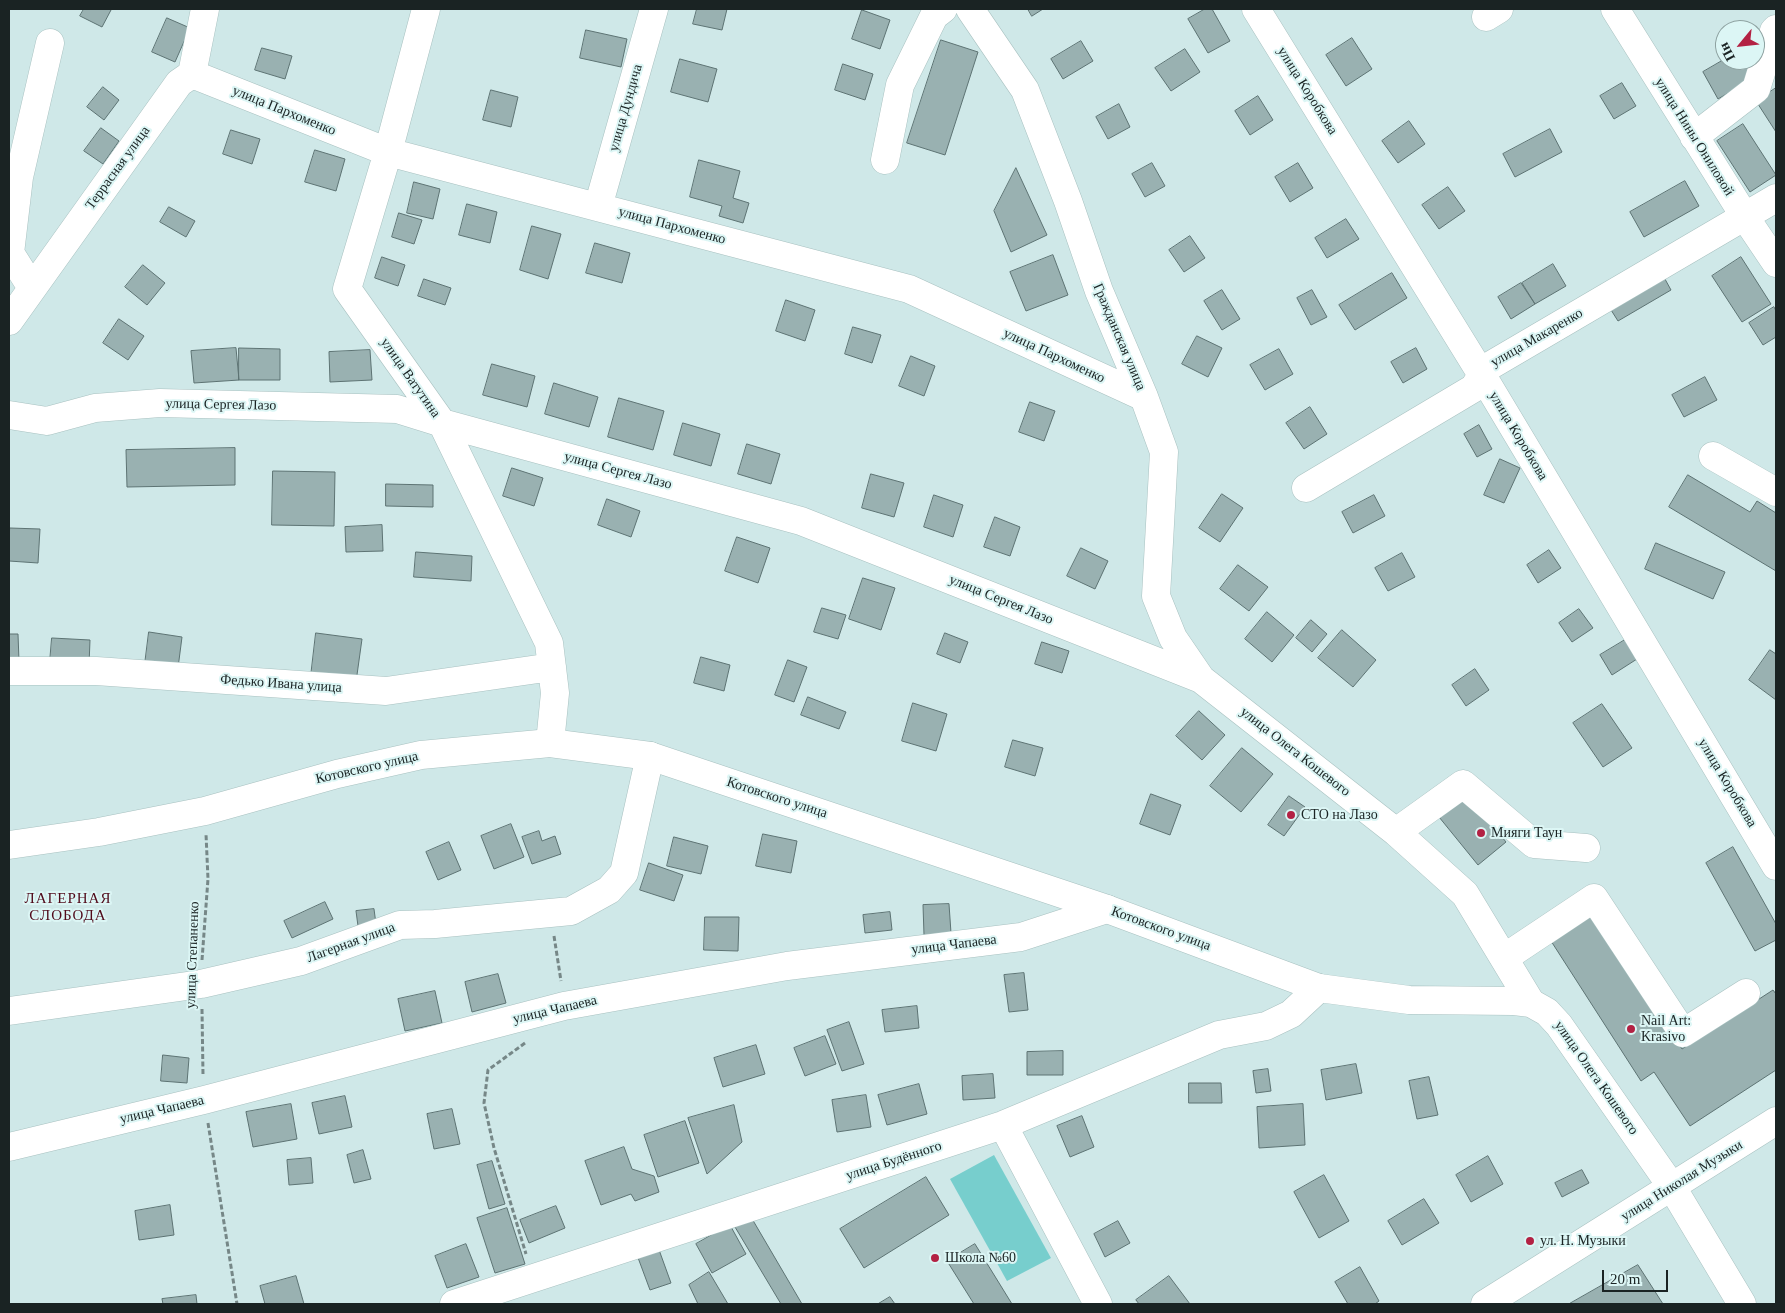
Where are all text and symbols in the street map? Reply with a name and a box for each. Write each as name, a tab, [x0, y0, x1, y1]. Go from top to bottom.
north arrow	[1715, 20, 1765, 70]
text: Пн	[1716, 40, 1738, 64]
street label: улица Коробкова	[1273, 44, 1341, 138]
street label: улица Дундича	[606, 62, 646, 154]
street label: улица Нины Ониловой	[1651, 75, 1737, 199]
street label: улица Пархоменко	[230, 83, 338, 139]
street label: Террасная улица	[82, 123, 154, 213]
street label: улица Пархоменко	[617, 204, 727, 248]
street label: Гражданская улица	[1089, 281, 1149, 393]
street label: улица Макаренко	[1488, 305, 1586, 371]
street label: улица Пархоменко	[1000, 325, 1108, 387]
street label: улица Ватутина	[376, 335, 444, 421]
street label: улица Коробкова	[1485, 389, 1551, 483]
street label: улица Сергея Лазо	[166, 396, 276, 414]
street label: улица Сергея Лазо	[562, 449, 674, 493]
street label: улица Сергея Лазо	[947, 571, 1055, 629]
street label: Федько Ивана улица	[220, 671, 342, 697]
street label: улица Олега Кошевого	[1236, 704, 1354, 800]
street label: улица Коробкова	[1694, 736, 1760, 830]
street label: Котовского улица	[314, 748, 420, 788]
street label: Котовского улица	[725, 774, 829, 822]
place label: СТО на Лазо	[1301, 807, 1378, 823]
marker: СТО на Лазо	[1285, 809, 1297, 821]
place label: Мияги Таун	[1491, 825, 1562, 841]
marker: Мияги Таун	[1475, 827, 1487, 839]
district label: ЛАГЕРНАЯ СЛОБОДА	[24, 890, 112, 925]
street label: улица Степаненко	[183, 901, 203, 1009]
street label: Котовского улица	[1109, 903, 1213, 955]
street label: Лагерная улица	[305, 919, 397, 967]
street label: улица Чапаева	[910, 931, 998, 959]
street label: улица Чапаева	[511, 992, 599, 1028]
place label: Nail Art: Krasivo	[1641, 1013, 1691, 1046]
street label: улица Олега Кошевого	[1550, 1018, 1642, 1138]
marker: Nail Art: Krasivo	[1625, 1023, 1637, 1035]
street label: улица Чапаева	[118, 1092, 206, 1128]
street label: улица Николая Музыки	[1618, 1137, 1746, 1225]
street label: улица Будённого	[844, 1138, 944, 1184]
place label: ул. Н. Музыки	[1540, 1233, 1626, 1249]
marker: ул. Н. Музыки	[1524, 1235, 1536, 1247]
place label: Школа №60	[945, 1250, 1016, 1266]
marker: Школа №60	[929, 1252, 941, 1264]
scale bar	[1605, 1260, 1671, 1292]
text: 20 m	[1610, 1271, 1640, 1287]

